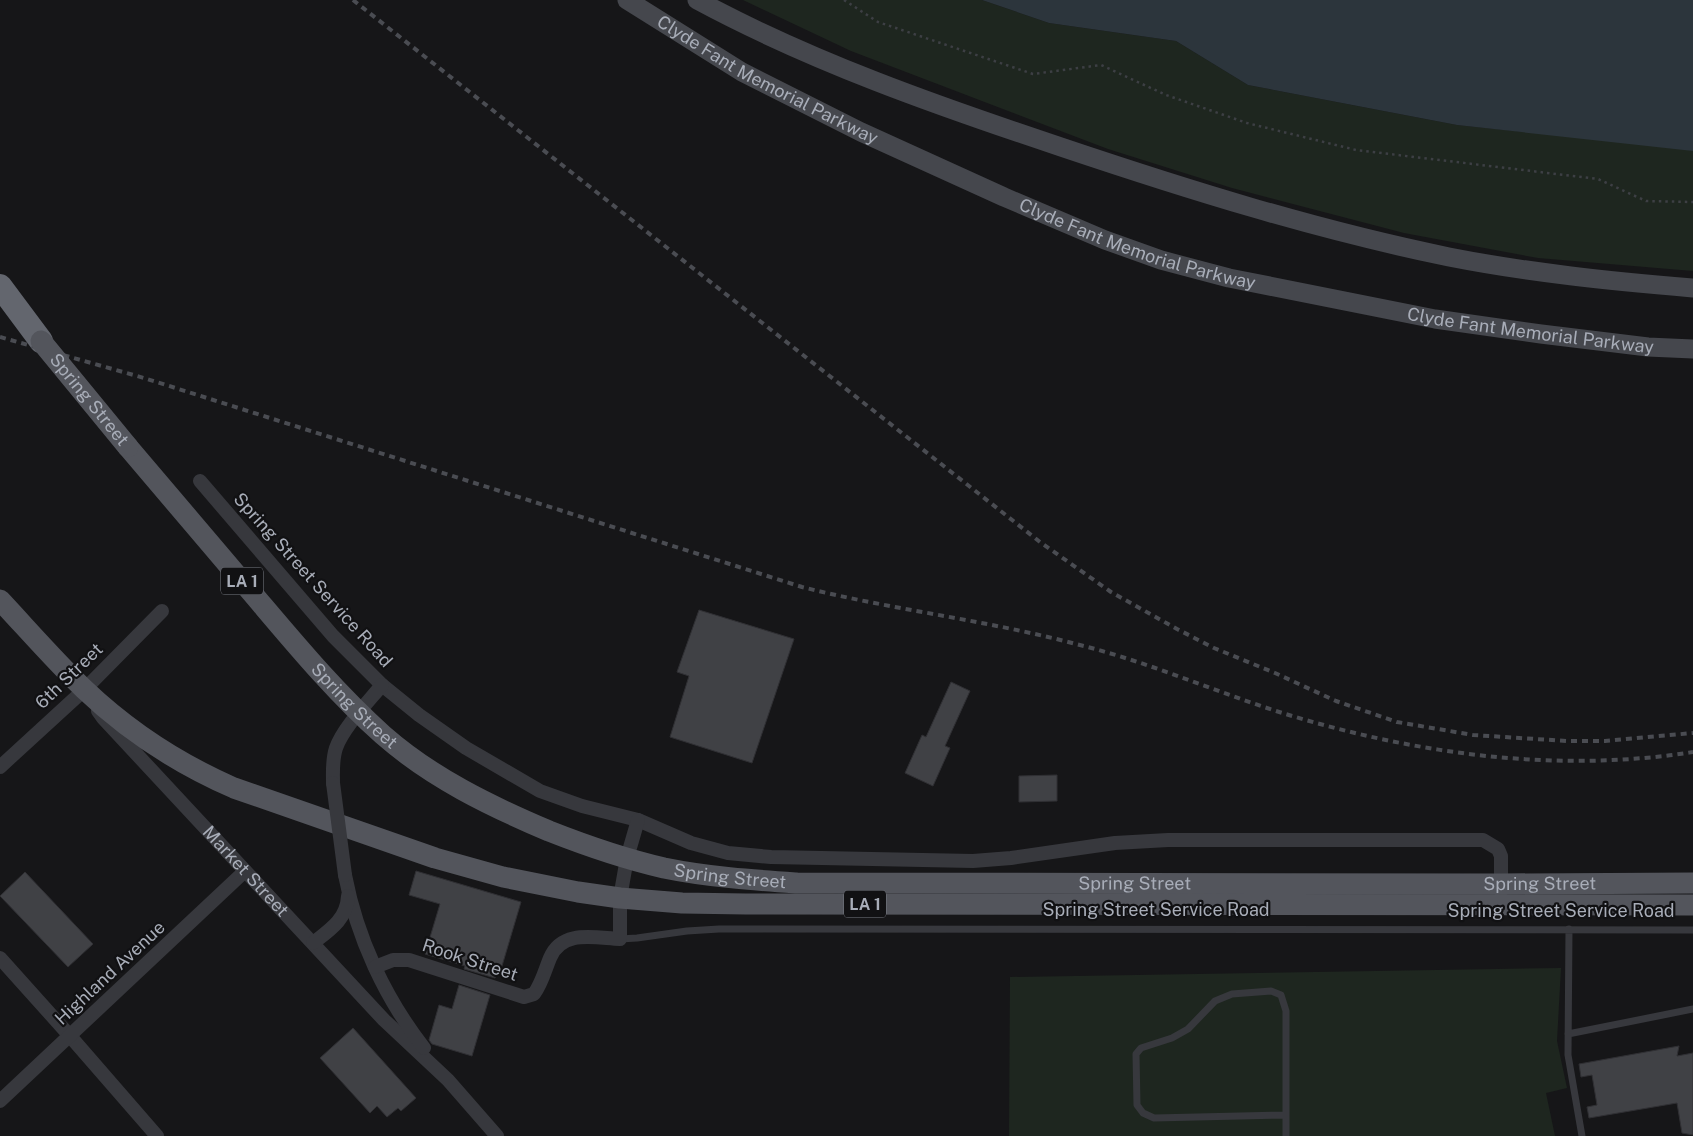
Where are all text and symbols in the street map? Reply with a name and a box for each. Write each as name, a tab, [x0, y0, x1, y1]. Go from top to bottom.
street label: Clyde Fant Memorial Parkway	[653, 11, 882, 149]
street label: Clyde Fant Memorial Parkway	[1016, 194, 1258, 293]
street label: Clyde Fant Memorial Parkway	[1405, 303, 1655, 357]
street label: Spring Street	[46, 349, 134, 450]
street label: Spring Street Service Road	[230, 488, 397, 671]
road number: LA 1	[221, 568, 263, 594]
street label: 6th Street	[31, 638, 107, 713]
street label: Spring Street	[307, 658, 402, 753]
street label: Market Street	[199, 821, 293, 921]
street label: Spring Street	[672, 859, 787, 892]
street label: Spring Street	[1078, 872, 1191, 894]
street label: Spring Street	[1483, 873, 1596, 894]
road number: LA 1	[844, 891, 886, 918]
street label: Spring Street Service Road	[1042, 899, 1270, 920]
street label: Spring Street Service Road	[1447, 900, 1675, 921]
street label: Highland Avenue	[50, 916, 169, 1029]
street label: Rook Street	[420, 934, 521, 985]

